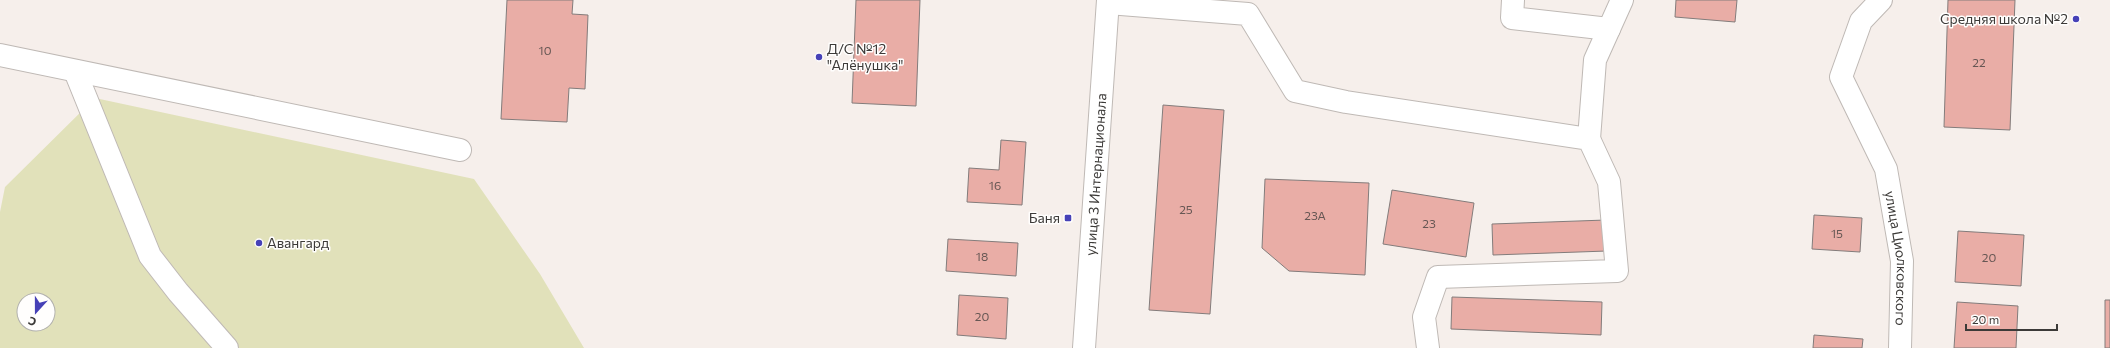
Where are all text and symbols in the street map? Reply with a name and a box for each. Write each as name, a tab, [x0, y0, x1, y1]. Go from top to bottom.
place label: Средняя школа №2	[1940, 10, 2068, 27]
marker: Средняя школа №2	[2071, 14, 2081, 24]
place label: Д/С №12 "Алёнушка"	[827, 40, 903, 73]
house number: 10	[539, 43, 552, 57]
marker: Д/С №12 "Алёнушка"	[814, 52, 824, 62]
house number: 22	[1972, 55, 1986, 69]
street label: улица 3 Интернационала	[1081, 93, 1110, 256]
house number: 16	[989, 178, 1001, 192]
street label: улица Циолковского	[1882, 189, 1911, 326]
house number: 25	[1179, 202, 1193, 216]
house number: 23А	[1304, 208, 1326, 222]
place label: Баня	[1029, 209, 1060, 226]
marker: Баня	[1063, 213, 1073, 223]
house number: 23	[1422, 216, 1436, 230]
house number: 15	[1831, 226, 1843, 240]
place label: Авангард	[267, 234, 329, 251]
marker: Авангард	[254, 238, 264, 248]
house number: 18	[976, 249, 988, 263]
house number: 20	[1982, 250, 1996, 264]
north arrow	[16, 292, 56, 332]
scale bar	[1966, 306, 2057, 332]
house number: 20	[975, 309, 989, 323]
text: 20 m	[1972, 312, 1999, 326]
text: С	[26, 314, 38, 329]

